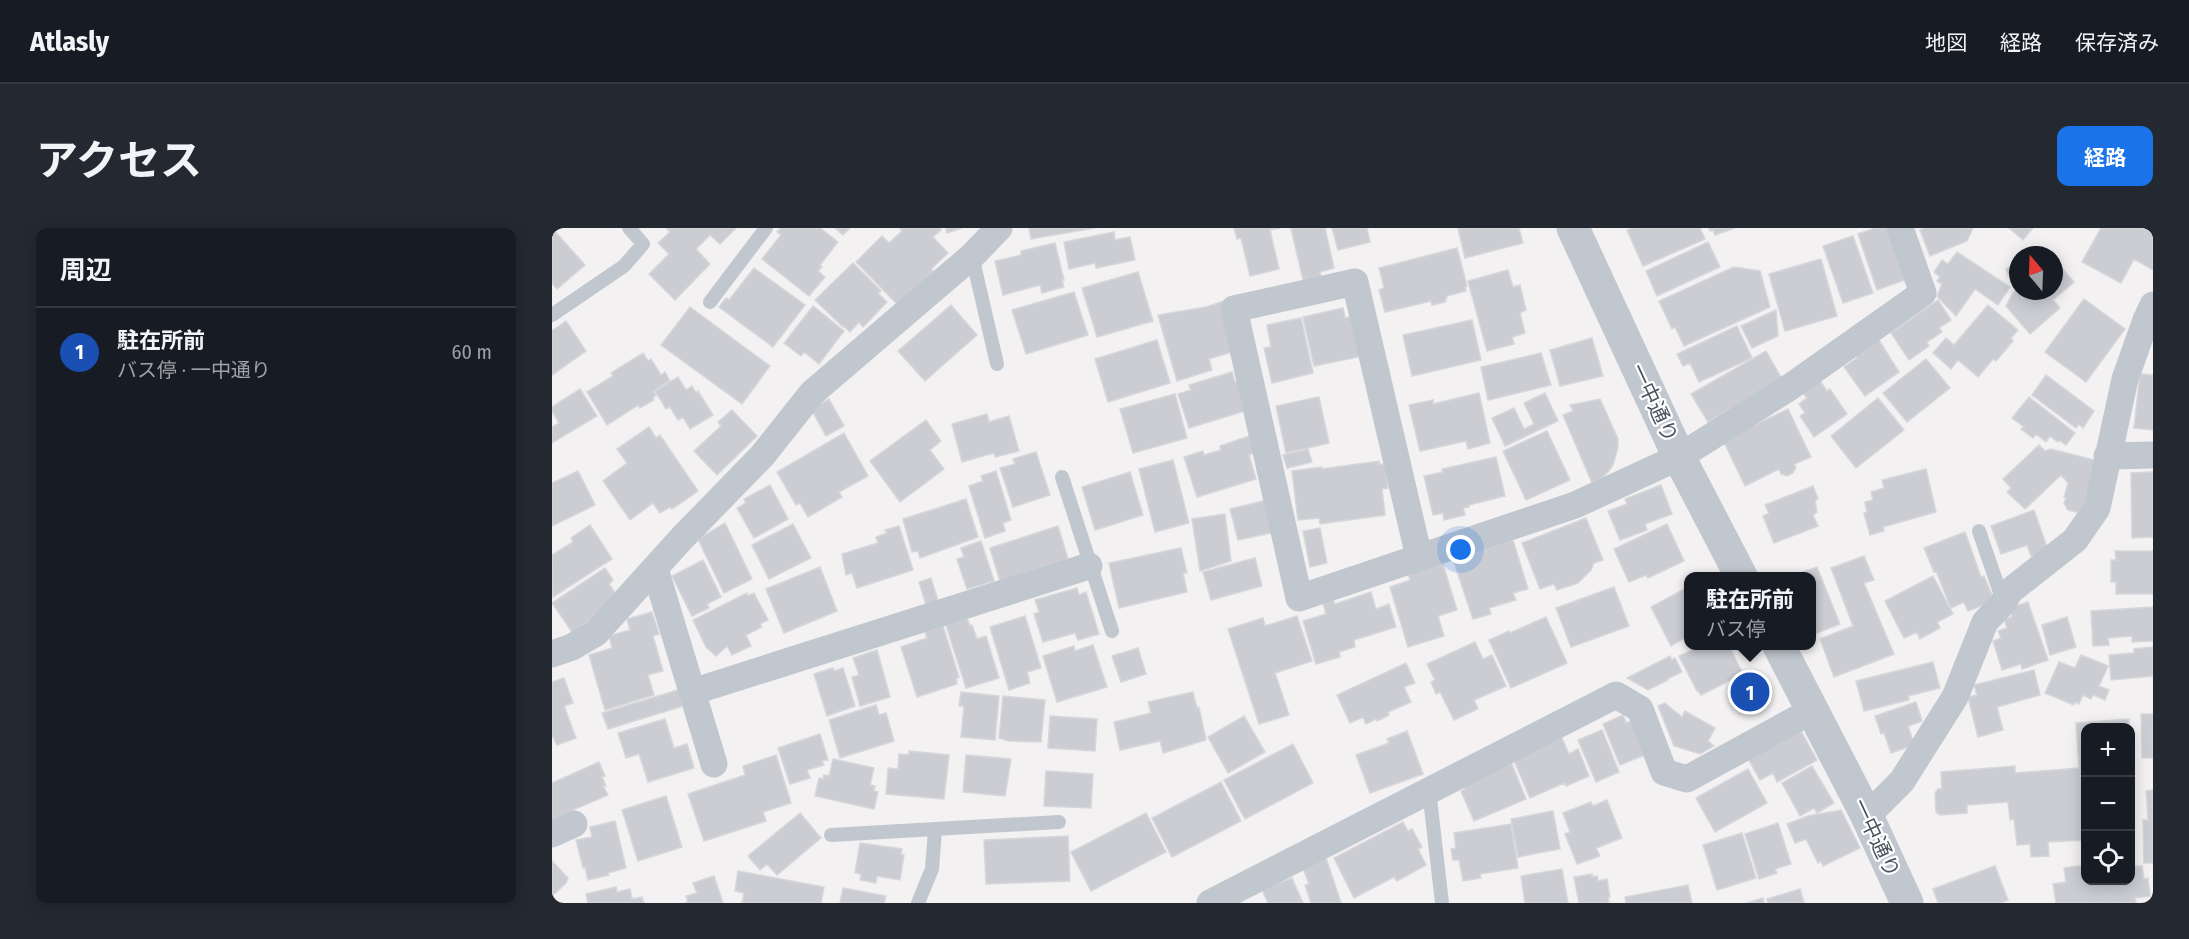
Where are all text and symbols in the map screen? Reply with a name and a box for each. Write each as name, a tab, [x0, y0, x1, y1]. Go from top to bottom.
text: Atlasly	[30, 25, 109, 58]
text: 地図	[1925, 30, 1967, 56]
text: 経路	[2000, 30, 2042, 56]
text: 保存済み	[2075, 30, 2159, 56]
button: 経路	[2057, 126, 2153, 186]
text: アクセス	[36, 136, 202, 186]
north arrow	[2009, 246, 2063, 300]
text: 周辺	[60, 255, 112, 286]
text: 駐在所前	[117, 327, 205, 354]
text: 1	[75, 340, 84, 364]
text: 60 m	[452, 340, 492, 364]
text: バス停 · 一中通り	[117, 358, 271, 382]
street label: 一中通り	[1624, 359, 1684, 447]
your location	[1446, 535, 1475, 564]
popup	[1684, 572, 1816, 650]
text: 駐在所前	[1706, 586, 1794, 613]
text: バス停	[1706, 617, 1766, 641]
pin: 1	[1730, 670, 1770, 714]
map controls	[2081, 723, 2135, 885]
button: +	[2081, 723, 2135, 777]
button: −	[2081, 777, 2135, 831]
street label: 一中通り	[1846, 794, 1906, 882]
button: locate	[2081, 831, 2135, 885]

